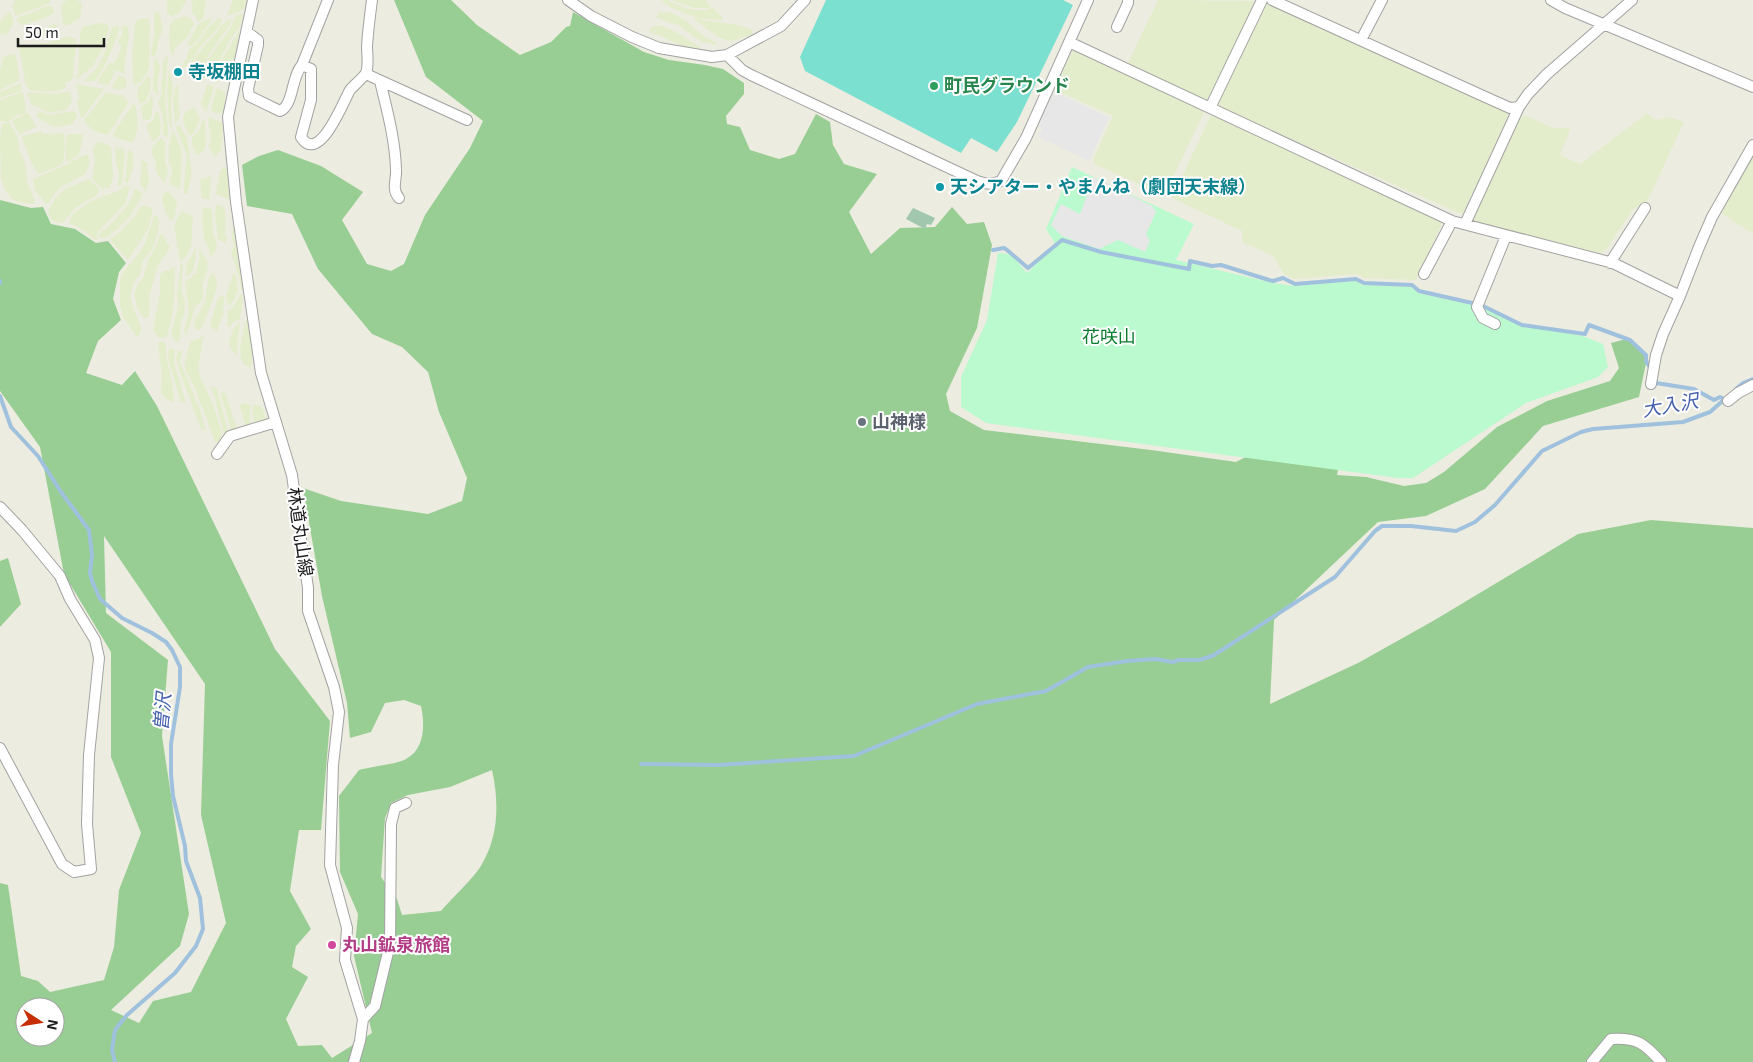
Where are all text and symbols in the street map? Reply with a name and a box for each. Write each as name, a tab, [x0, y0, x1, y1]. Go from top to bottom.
scale bar	[18, 15, 104, 47]
text: 50 m	[25, 23, 59, 41]
place label: 寺坂棚田	[188, 60, 260, 82]
marker: 寺坂棚田	[172, 66, 184, 78]
place label: 町民グラウンド	[944, 74, 1070, 96]
marker: 町民グラウンド	[928, 80, 940, 92]
place label: 天シアター・やまんね（劇団天末線）	[950, 175, 1256, 197]
marker: 天シアター・やまんね（劇団天末線）	[934, 181, 946, 193]
park label: 花咲山	[1082, 325, 1136, 347]
water label: 大入沢	[1640, 388, 1703, 421]
place label: 山神様	[872, 410, 926, 432]
marker: 山神様	[856, 416, 868, 428]
street label: 林道丸山線	[284, 486, 318, 578]
water label: 曽沢	[148, 689, 175, 732]
place label: 丸山鉱泉旅館	[342, 933, 450, 955]
marker: 丸山鉱泉旅館	[326, 939, 338, 951]
north arrow	[15, 997, 65, 1047]
text: N	[44, 1018, 63, 1032]

